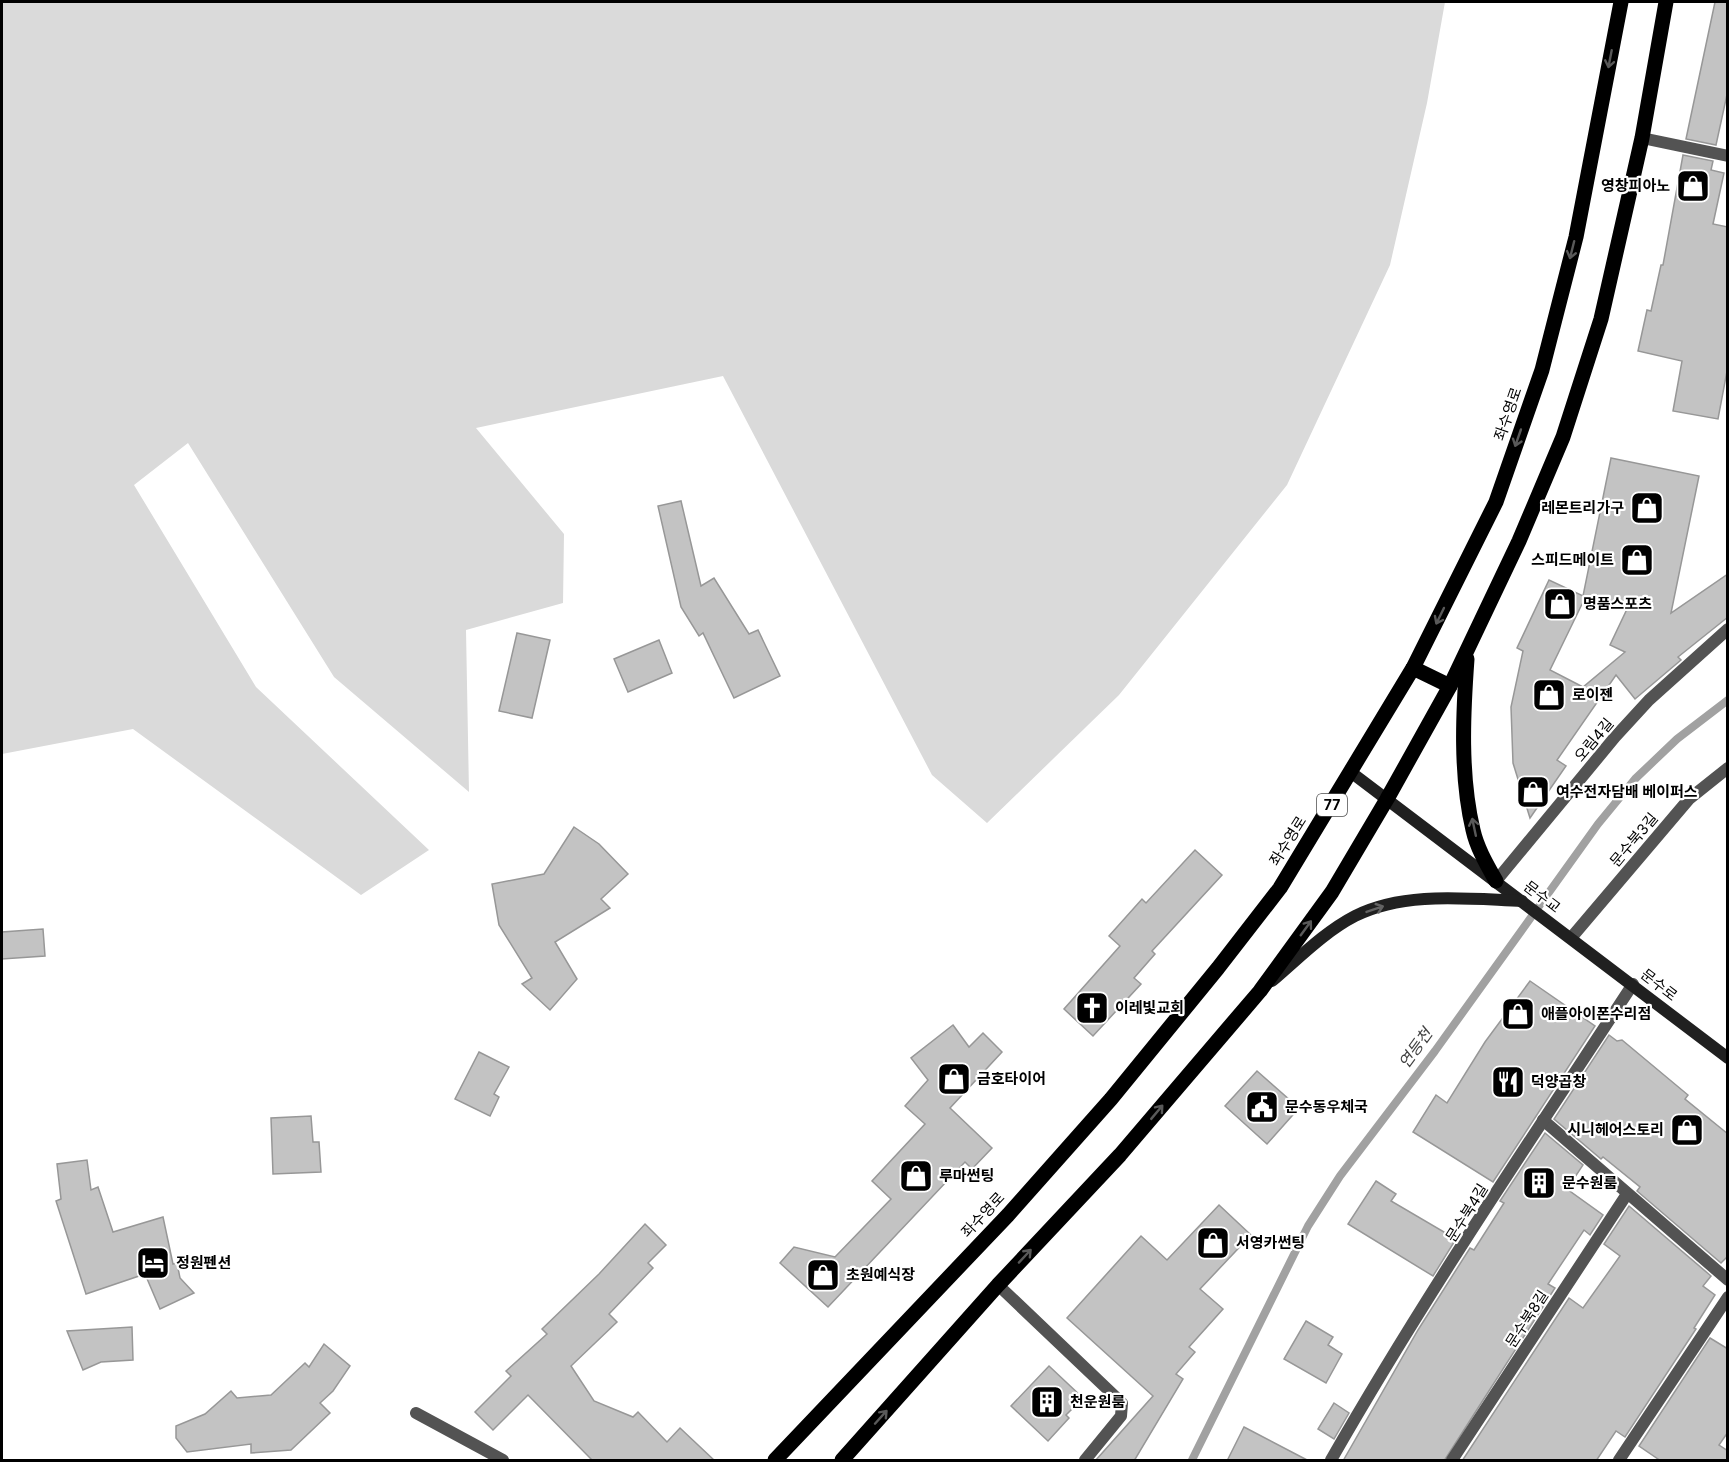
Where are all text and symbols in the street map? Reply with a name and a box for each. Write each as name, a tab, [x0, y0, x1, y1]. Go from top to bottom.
one-way arrow	[1604, 49, 1615, 68]
shop icon: 영창피아노	[1675, 168, 1711, 204]
place label: 영창피아노	[1601, 176, 1670, 195]
one-way arrow	[1566, 241, 1578, 260]
street label: 좌수영로	[1490, 385, 1525, 443]
one-way arrow	[1512, 428, 1523, 447]
shop icon: 레몬트리가구	[1629, 490, 1665, 526]
place label: 레몬트리가구	[1541, 498, 1624, 517]
shop icon: 스피드메이트	[1619, 542, 1655, 578]
place label: 스피드메이트	[1531, 550, 1614, 569]
shop icon: 명품스포츠	[1542, 586, 1578, 622]
place label: 명품스포츠	[1583, 594, 1652, 613]
one-way arrow	[1433, 606, 1445, 624]
shop icon: 로이젠	[1531, 677, 1567, 713]
place label: 로이젠	[1572, 685, 1613, 704]
street label: 오림4길	[1570, 714, 1617, 765]
shop icon: 여수전자담배 베이퍼스	[1515, 774, 1551, 810]
place label: 여수전자담배 베이퍼스	[1556, 782, 1698, 801]
road number: 77	[1317, 794, 1347, 816]
street label: 문수북3길	[1606, 809, 1662, 870]
street label: 좌수영로	[1265, 812, 1310, 869]
one-way arrow	[1467, 818, 1479, 837]
street label: 문수교	[1520, 877, 1565, 917]
one-way arrow	[1365, 903, 1384, 914]
one-way arrow	[1300, 921, 1312, 937]
street label: 문수로	[1637, 964, 1681, 1005]
church icon: 이레빛교회	[1074, 990, 1110, 1026]
shop icon: 애플아이폰수리점	[1500, 996, 1536, 1032]
place label: 이레빛교회	[1115, 998, 1184, 1017]
place label: 애플아이폰수리점	[1541, 1004, 1651, 1023]
water label: 연등천	[1394, 1022, 1437, 1072]
shop icon: 금호타이어	[936, 1061, 972, 1097]
restaurant icon: 덕양곱창	[1490, 1064, 1526, 1100]
place label: 금호타이어	[977, 1069, 1046, 1088]
place label: 덕양곱창	[1531, 1072, 1586, 1091]
public building icon: 문수동우체국	[1244, 1089, 1280, 1125]
place label: 문수동우체국	[1285, 1097, 1368, 1116]
one-way arrow	[1150, 1104, 1163, 1120]
shop icon: 시니헤어스토리	[1669, 1112, 1705, 1148]
place label: 시니헤어스토리	[1567, 1120, 1664, 1139]
shop icon: 루마썬팅	[898, 1158, 934, 1194]
building icon: 문수원룸	[1521, 1165, 1557, 1201]
place label: 루마썬팅	[939, 1166, 994, 1185]
place label: 문수원룸	[1562, 1173, 1617, 1192]
street label: 문수북4길	[1441, 1180, 1492, 1245]
street label: 좌수영로	[957, 1188, 1008, 1241]
shop icon: 서영카썬팅	[1195, 1225, 1231, 1261]
place label: 서영카썬팅	[1236, 1233, 1305, 1252]
hotel icon: 정원펜션	[135, 1245, 171, 1281]
one-way arrow	[1018, 1249, 1032, 1264]
place label: 정원펜션	[176, 1253, 231, 1272]
shop icon: 초원예식장	[805, 1257, 841, 1293]
place label: 초원예식장	[846, 1265, 915, 1284]
street label: 문수북8길	[1501, 1287, 1552, 1351]
building icon: 천운원룸	[1029, 1384, 1065, 1420]
place label: 천운원룸	[1070, 1392, 1125, 1411]
one-way arrow	[874, 1409, 887, 1425]

